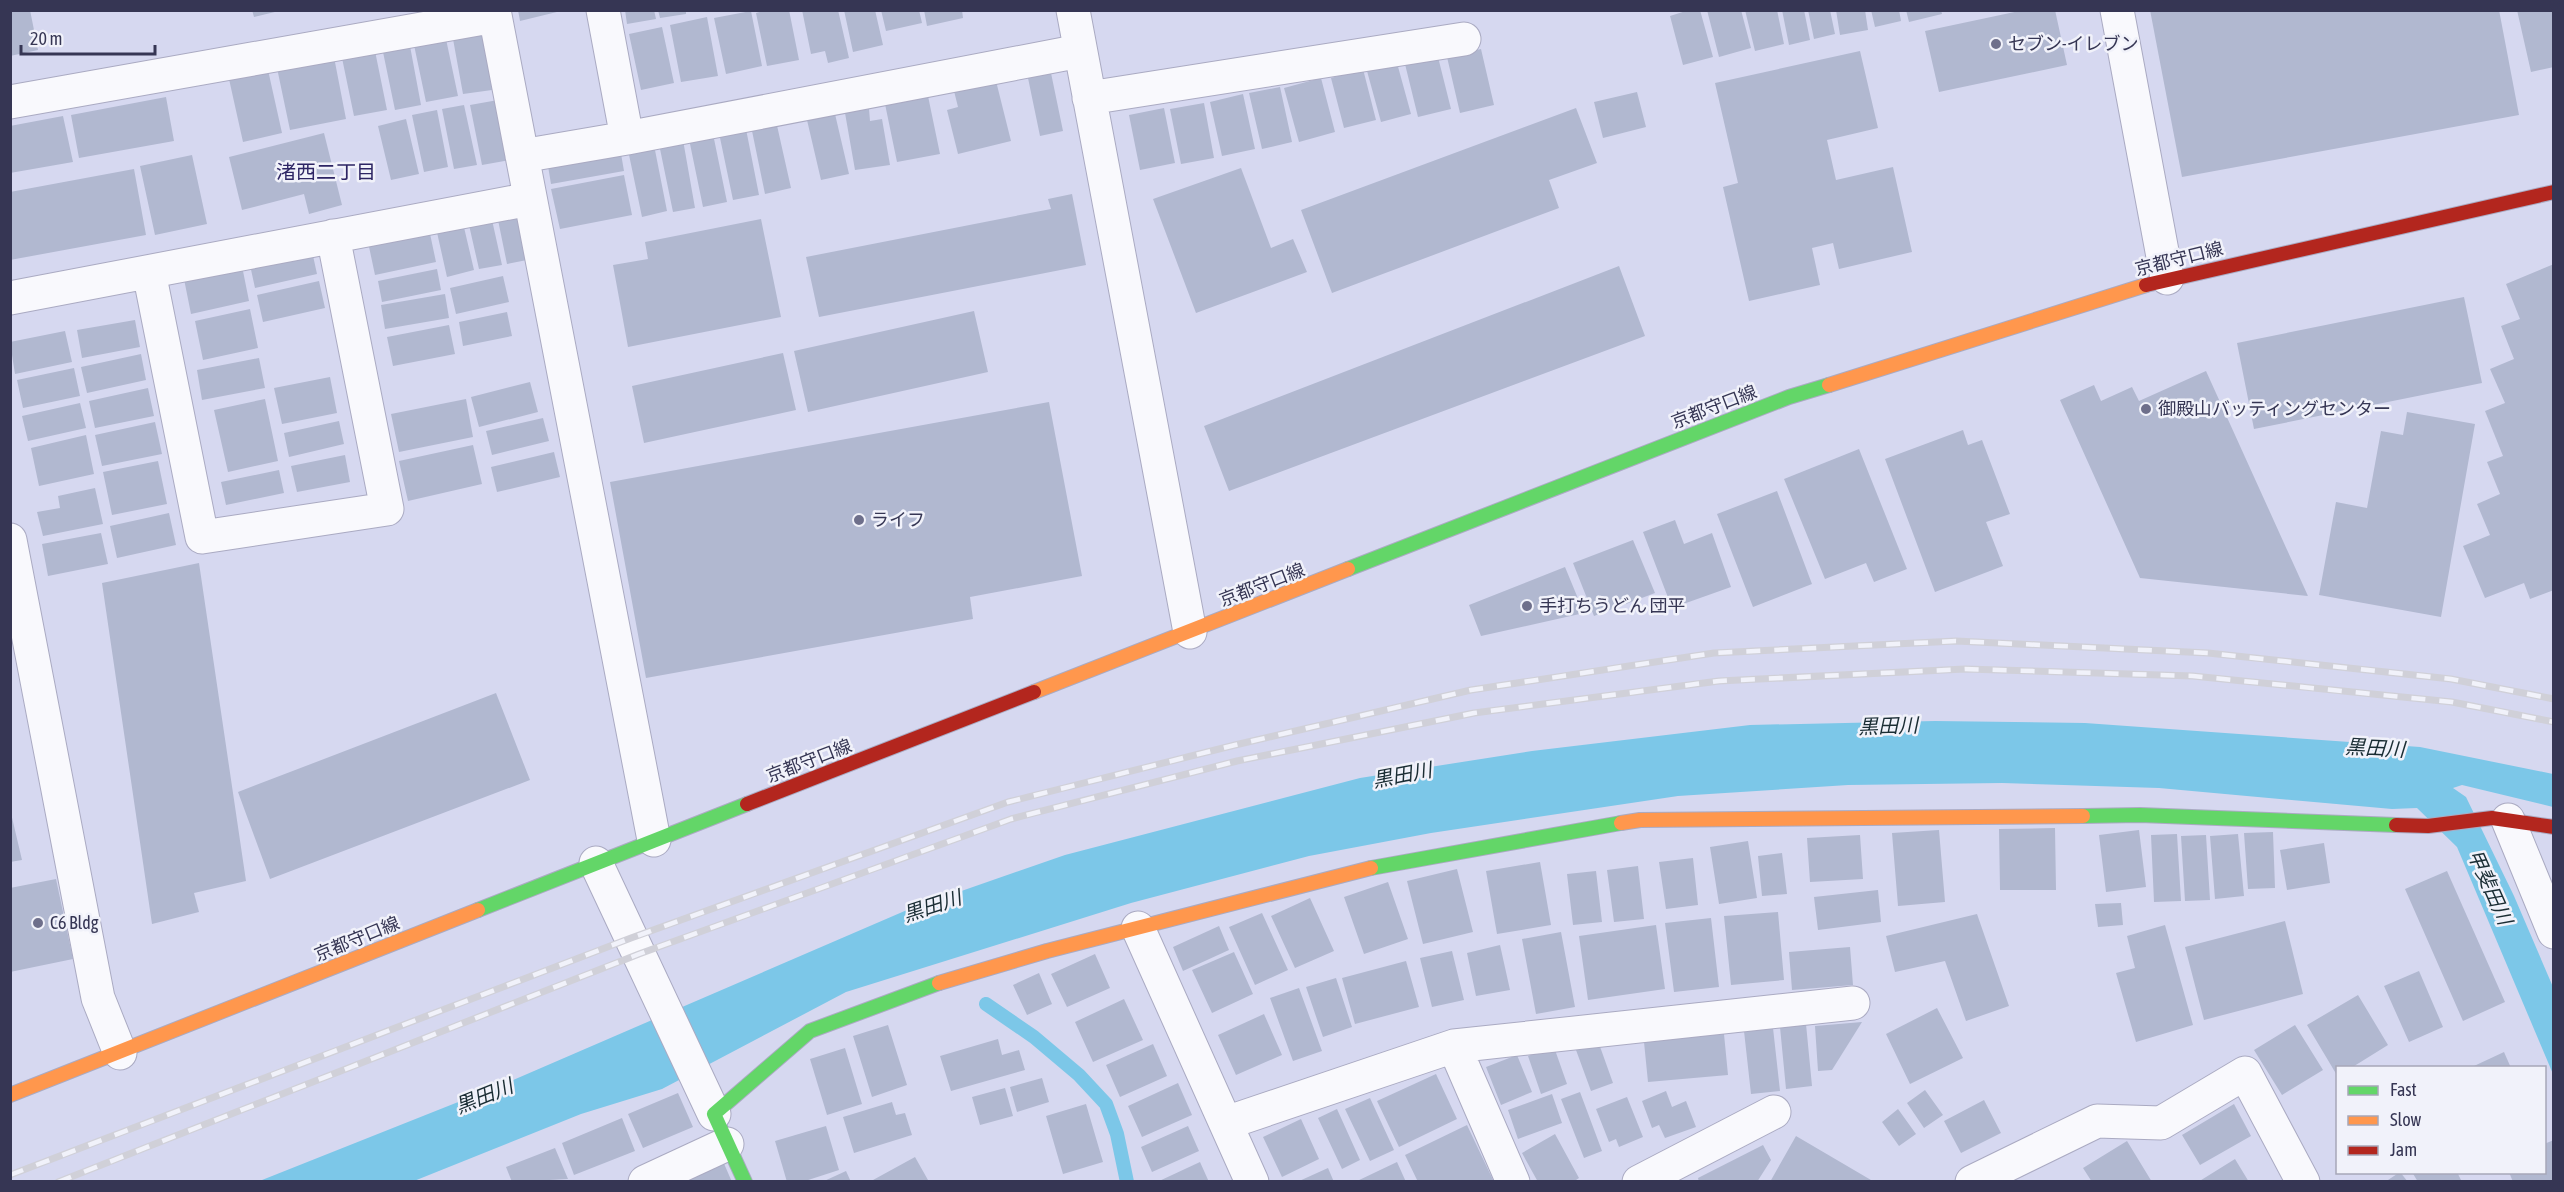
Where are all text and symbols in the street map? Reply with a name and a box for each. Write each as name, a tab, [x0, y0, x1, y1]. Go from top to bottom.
scale bar	[21, 18, 154, 56]
text: 20 m	[30, 28, 62, 49]
place label: セブン-イレブン	[2008, 33, 2139, 54]
marker: セブン-イレブン	[1989, 37, 2003, 51]
district label: 渚西二丁目	[276, 160, 376, 183]
street label: 京都守口線	[2133, 237, 2225, 280]
street label: 京都守口線	[1668, 381, 1760, 432]
place label: 御殿山バッティングセンター	[2158, 398, 2391, 419]
marker: 御殿山バッティングセンター	[2139, 402, 2153, 416]
place label: ライフ	[871, 509, 925, 530]
marker: ライフ	[852, 513, 866, 527]
street label: 京都守口線	[1216, 559, 1308, 610]
place label: 手打ちうどん 団平	[1539, 595, 1685, 616]
marker: 手打ちうどん 団平	[1520, 599, 1534, 613]
water label: 黒田川	[1858, 713, 1920, 738]
water label: 黒田川	[2344, 734, 2408, 761]
street label: 京都守口線	[763, 735, 855, 786]
water label: 黒田川	[1370, 757, 1436, 792]
water label: 甲斐田川	[2464, 846, 2518, 930]
water label: 黒田川	[900, 885, 966, 926]
place label: C6 Bldg	[50, 912, 99, 933]
street label: 京都守口線	[311, 912, 402, 965]
marker: C6 Bldg	[31, 916, 45, 930]
legend	[2336, 1066, 2546, 1174]
water label: 黒田川	[452, 1073, 518, 1117]
text: Fast	[2390, 1079, 2417, 1100]
text: Slow	[2390, 1109, 2421, 1130]
text: Jam	[2390, 1139, 2417, 1160]

